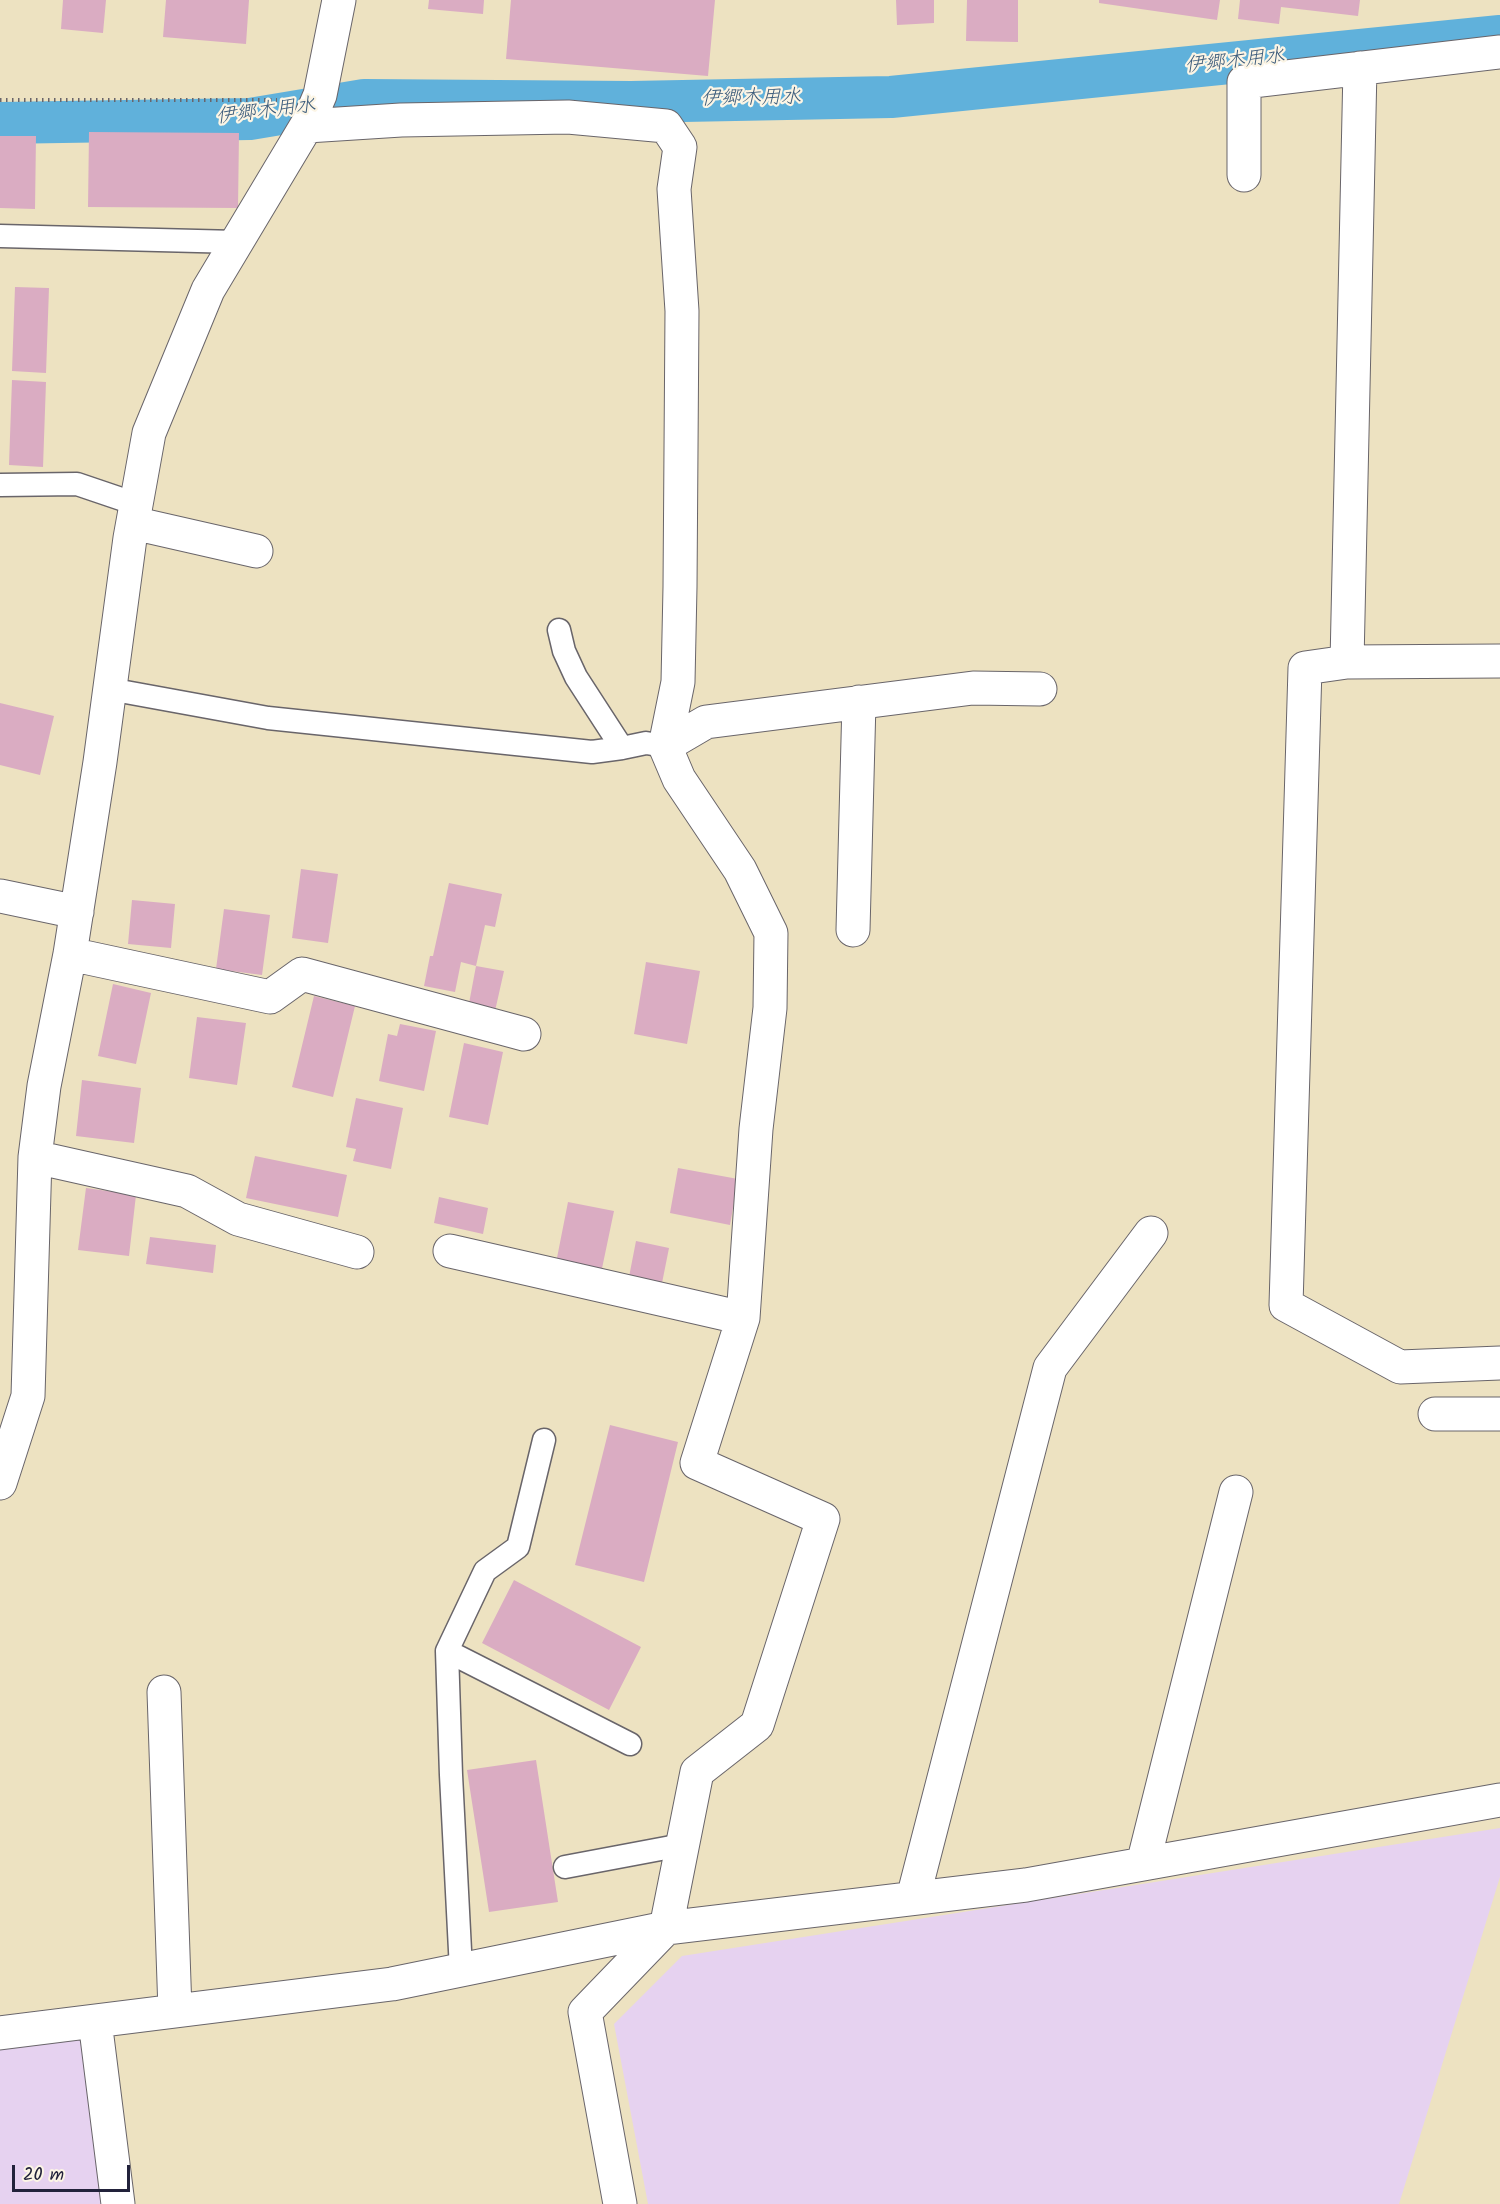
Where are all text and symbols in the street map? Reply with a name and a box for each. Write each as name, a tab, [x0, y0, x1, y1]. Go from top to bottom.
water label: 伊郷木用水	[1184, 46, 1286, 80]
water label: 伊郷木用水	[701, 87, 801, 113]
water label: 伊郷木用水	[215, 95, 317, 131]
scale bar	[15, 2153, 134, 2191]
text: 20 m	[23, 2161, 64, 2190]

